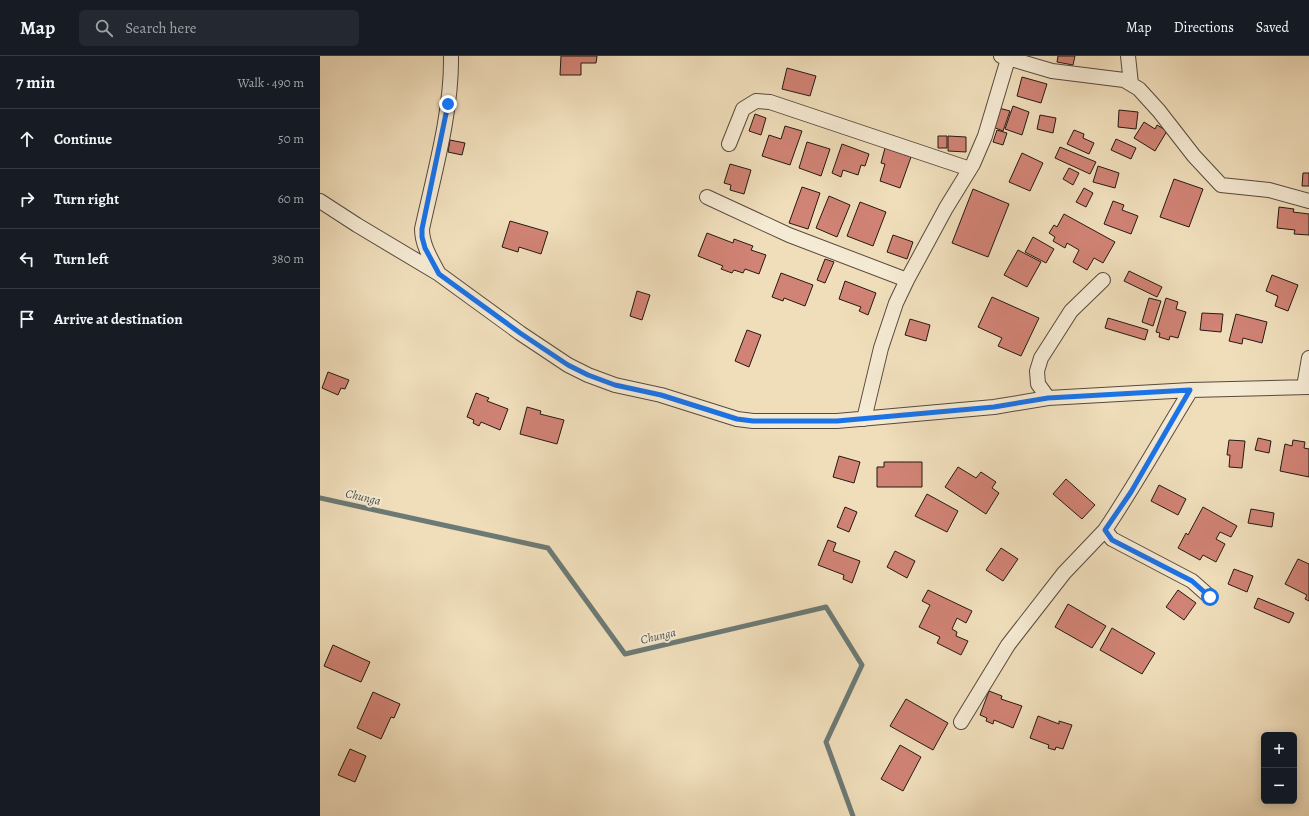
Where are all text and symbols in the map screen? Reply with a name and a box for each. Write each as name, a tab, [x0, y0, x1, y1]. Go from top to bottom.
search box	[79, 10, 359, 46]
text: Map	[20, 15, 55, 41]
icon: search	[93, 17, 115, 39]
text: Search here	[125, 18, 197, 38]
text: Map	[1126, 18, 1152, 37]
text: Directions	[1174, 18, 1234, 37]
text: Saved	[1256, 18, 1289, 37]
text: 7 min	[16, 71, 55, 94]
text: Walk · 490 m	[237, 74, 304, 91]
route end	[439, 95, 457, 113]
icon: ahead	[16, 128, 38, 150]
text: Continue	[54, 129, 112, 149]
text: 50 m	[278, 130, 304, 147]
icon: right	[16, 188, 38, 210]
text: Turn right	[54, 189, 119, 209]
text: 60 m	[278, 190, 304, 207]
icon: left	[16, 248, 38, 270]
text: Turn left	[54, 249, 109, 269]
text: 380 m	[272, 250, 304, 267]
icon: arrive	[16, 308, 38, 330]
text: Arrive at destination	[54, 309, 183, 329]
water label: Chunga	[344, 485, 383, 509]
route start	[1201, 588, 1219, 606]
water label: Chunga	[639, 624, 678, 648]
map controls	[1261, 732, 1297, 804]
button: +	[1261, 732, 1297, 768]
button: −	[1261, 768, 1297, 804]

